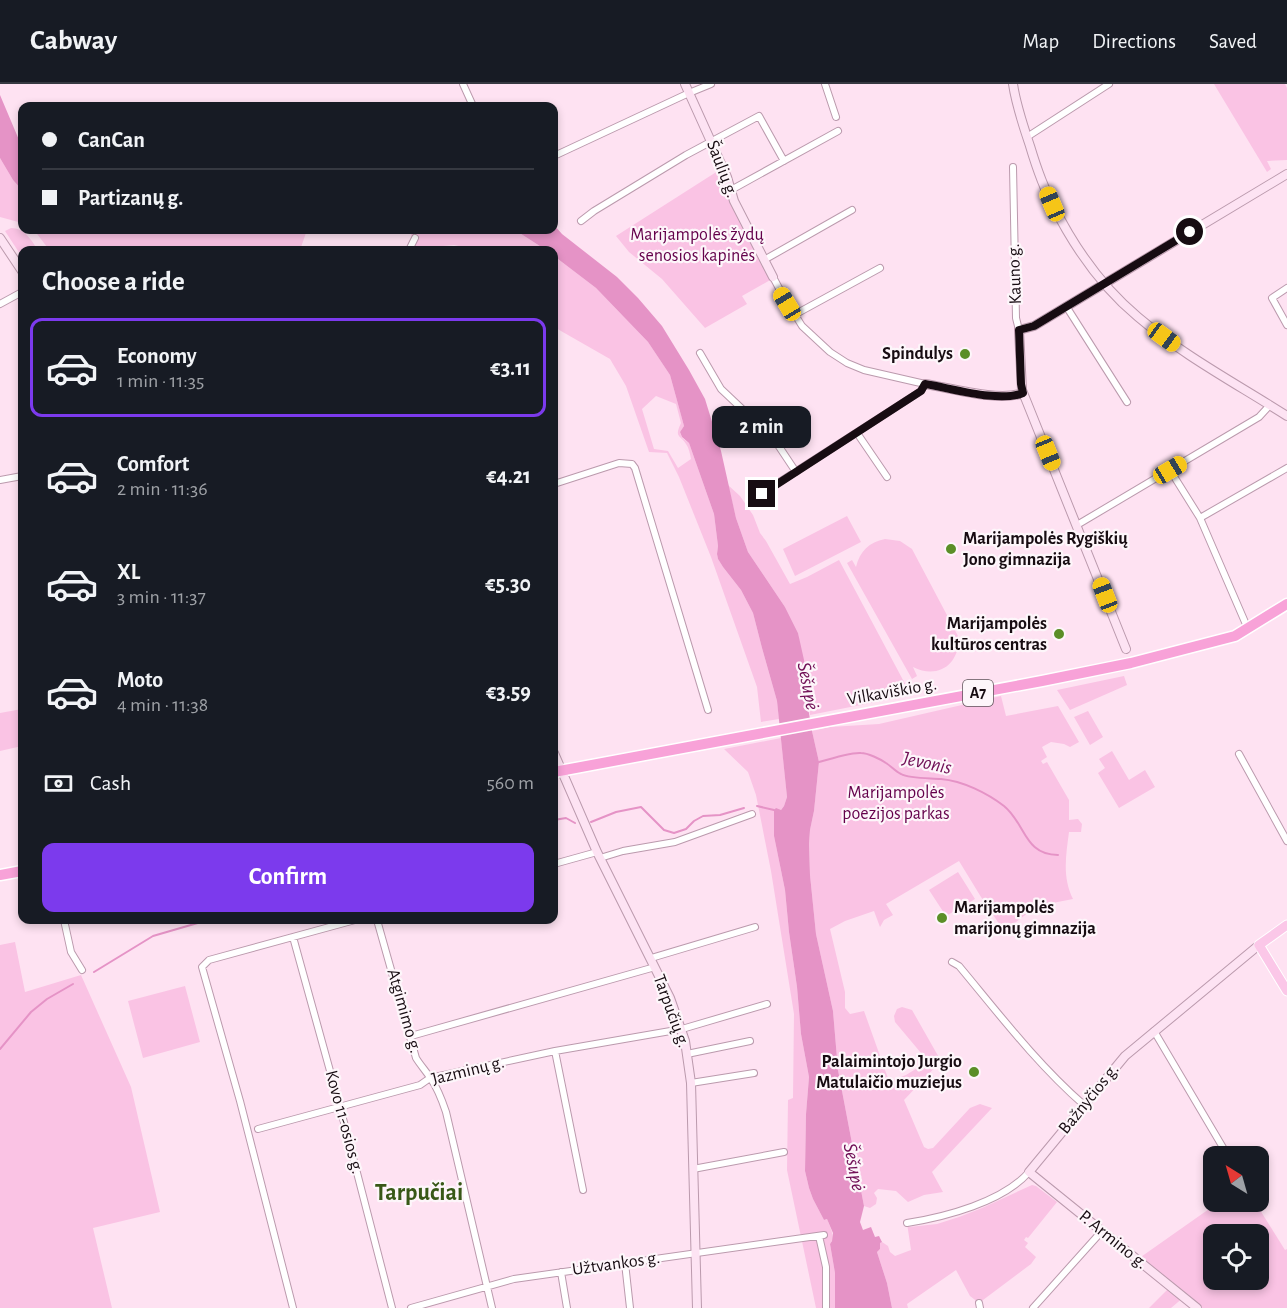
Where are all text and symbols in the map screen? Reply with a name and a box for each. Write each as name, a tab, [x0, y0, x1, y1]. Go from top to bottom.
text: Cabway	[30, 27, 117, 55]
text: Map	[1023, 31, 1059, 52]
text: Directions	[1092, 31, 1176, 52]
text: Saved	[1209, 31, 1257, 52]
text: CanCan	[78, 129, 145, 151]
street label: Šaulių g.	[703, 137, 744, 200]
car	[1037, 184, 1067, 224]
text: Partizanų g.	[78, 187, 183, 209]
route start	[1176, 218, 1203, 245]
park label: Marijampolės žydų senosios kapinės	[630, 226, 764, 265]
street label: Kauno g.	[1005, 243, 1025, 305]
text: Choose a ride	[42, 268, 185, 295]
car	[770, 284, 804, 324]
car	[1144, 319, 1184, 355]
icon: car	[45, 341, 99, 395]
text: Economy	[117, 345, 197, 367]
place label: Spindulys	[882, 345, 953, 363]
marker: Spindulys	[958, 347, 972, 361]
text: €3.11	[490, 357, 531, 379]
text: 1 min · 11:35	[117, 371, 204, 391]
callout: 2 min	[712, 407, 812, 449]
text: 2 min	[739, 417, 784, 437]
car	[1033, 433, 1063, 473]
icon: car	[45, 449, 99, 503]
text: Comfort	[117, 453, 189, 475]
car	[1150, 453, 1190, 487]
text: €4.21	[486, 465, 531, 487]
text: 2 min · 11:36	[117, 479, 208, 499]
route end	[748, 480, 775, 507]
place label: Marijampolės Rygiškių Jono gimnazija	[963, 530, 1128, 569]
marker: Marijampolės Rygiškių Jono gimnazija	[944, 542, 958, 556]
icon: car	[45, 557, 99, 611]
text: XL	[117, 561, 140, 583]
text: €5.30	[485, 573, 531, 595]
car	[1090, 575, 1120, 615]
text: 3 min · 11:37	[117, 587, 206, 607]
place label: Marijampolės kultūros centras	[931, 615, 1047, 654]
marker: Marijampolės kultūros centras	[1052, 627, 1066, 641]
water label: Šešupė	[794, 660, 823, 712]
icon: car	[45, 665, 99, 719]
text: Moto	[117, 669, 163, 691]
street label: Vilkaviškio g.	[846, 675, 938, 709]
road number: A7	[963, 680, 993, 706]
text: €3.59	[486, 681, 531, 703]
text: 4 min · 11:38	[117, 695, 208, 715]
water label: Jevonis	[900, 748, 954, 778]
icon: cash	[42, 767, 75, 800]
text: Cash	[90, 772, 131, 794]
text: 560 m	[486, 773, 534, 793]
park label: Marijampolės poezijos parkas	[842, 784, 950, 823]
button: Confirm	[42, 843, 534, 912]
place label: Marijampolės marijonų gimnazija	[954, 899, 1096, 938]
marker: Marijampolės marijonų gimnazija	[935, 911, 949, 925]
street label: Atgimimo g.	[383, 967, 425, 1055]
street label: Tarpučių g.	[650, 972, 692, 1050]
street label: Jazminų g.	[430, 1053, 506, 1089]
place label: Palaimintojo Jurgio Matulaičio muziejus	[816, 1053, 962, 1092]
street label: Bažnyčios g.	[1055, 1061, 1123, 1137]
marker: Palaimintojo Jurgio Matulaičio muziejus	[967, 1065, 981, 1079]
street label: Kovo 11-osios g.	[322, 1068, 366, 1176]
water label: Šešupė	[840, 1141, 869, 1193]
north arrow	[1203, 1146, 1269, 1212]
map controls	[1203, 1146, 1269, 1290]
district label: Tarpučiai	[375, 1181, 463, 1205]
street label: P. Armino g.	[1076, 1207, 1150, 1273]
button: locate	[1203, 1224, 1269, 1290]
street label: Užtvankos g.	[571, 1249, 661, 1279]

